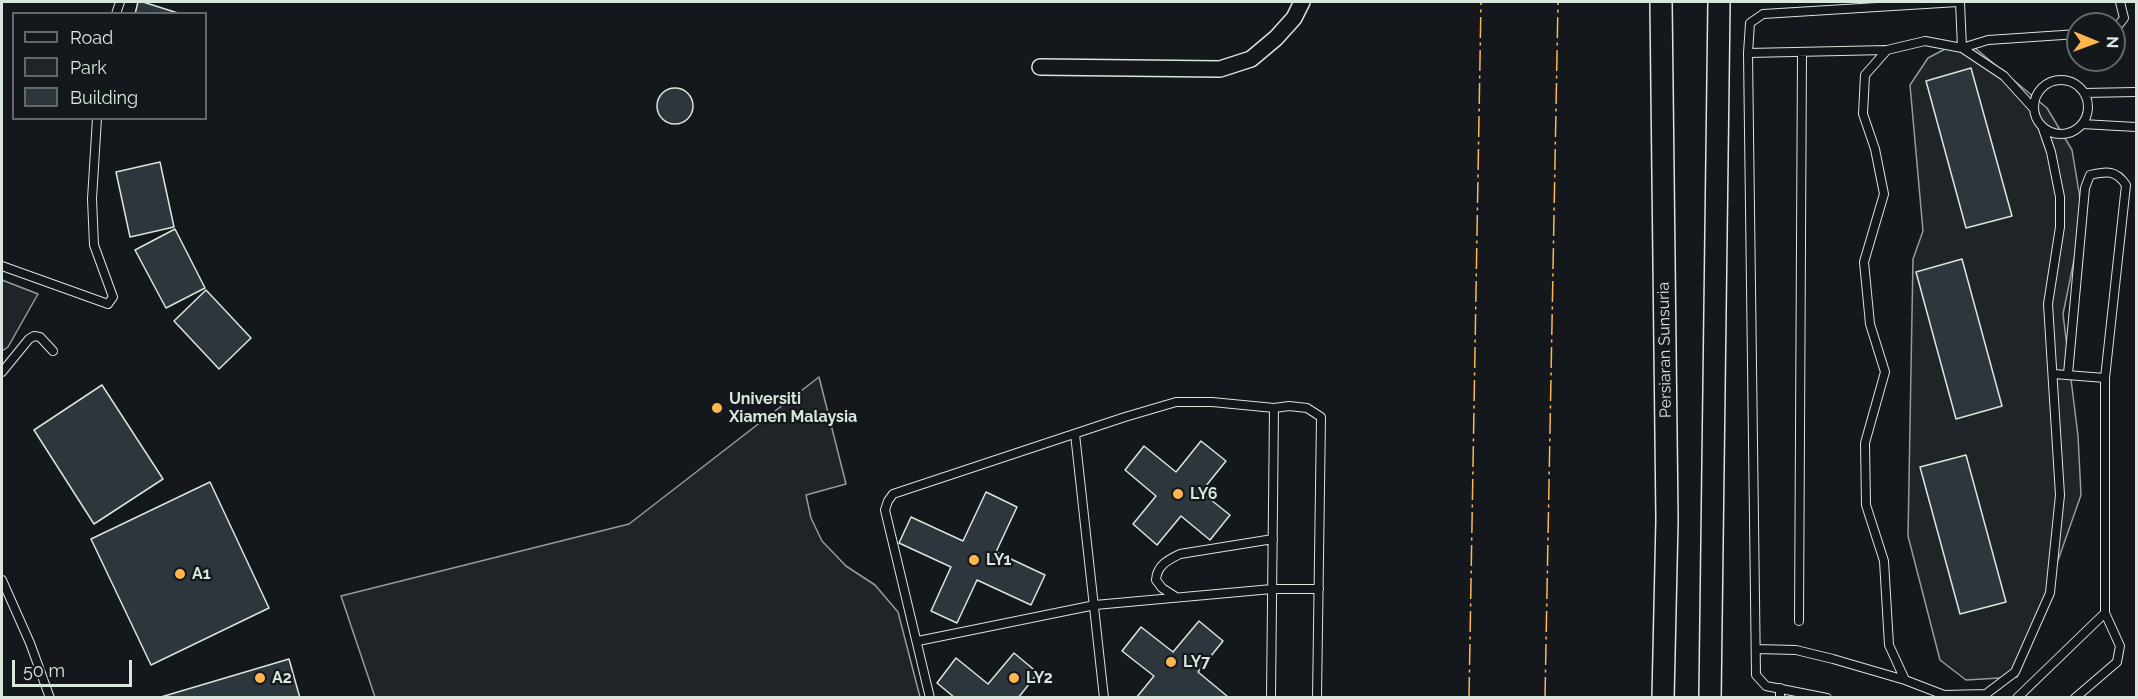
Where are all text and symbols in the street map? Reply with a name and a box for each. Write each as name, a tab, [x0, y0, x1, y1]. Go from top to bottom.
legend	[12, 12, 207, 120]
north arrow	[2066, 12, 2126, 72]
text: Road	[70, 27, 113, 48]
text: N	[2103, 36, 2122, 49]
text: Park	[70, 57, 107, 78]
text: Building	[70, 87, 138, 108]
street label: Persiaran Sunsuria	[1654, 282, 1676, 418]
place label: Universiti Xiamen Malaysia	[729, 389, 857, 427]
marker: Universiti Xiamen Malaysia	[710, 401, 724, 415]
place label: LY6	[1190, 484, 1217, 504]
marker: LY6	[1171, 487, 1185, 501]
place label: LY1	[986, 550, 1012, 570]
marker: LY1	[967, 553, 981, 567]
place label: A1	[192, 564, 211, 584]
marker: A1	[173, 567, 187, 581]
scale bar	[15, 648, 135, 686]
place label: LY7	[1183, 652, 1210, 672]
marker: LY7	[1164, 655, 1178, 669]
text: 50 m	[23, 660, 65, 681]
place label: A2	[272, 668, 292, 688]
place label: LY2	[1026, 668, 1053, 688]
marker: A2	[253, 671, 267, 685]
marker: LY2	[1007, 671, 1021, 685]

